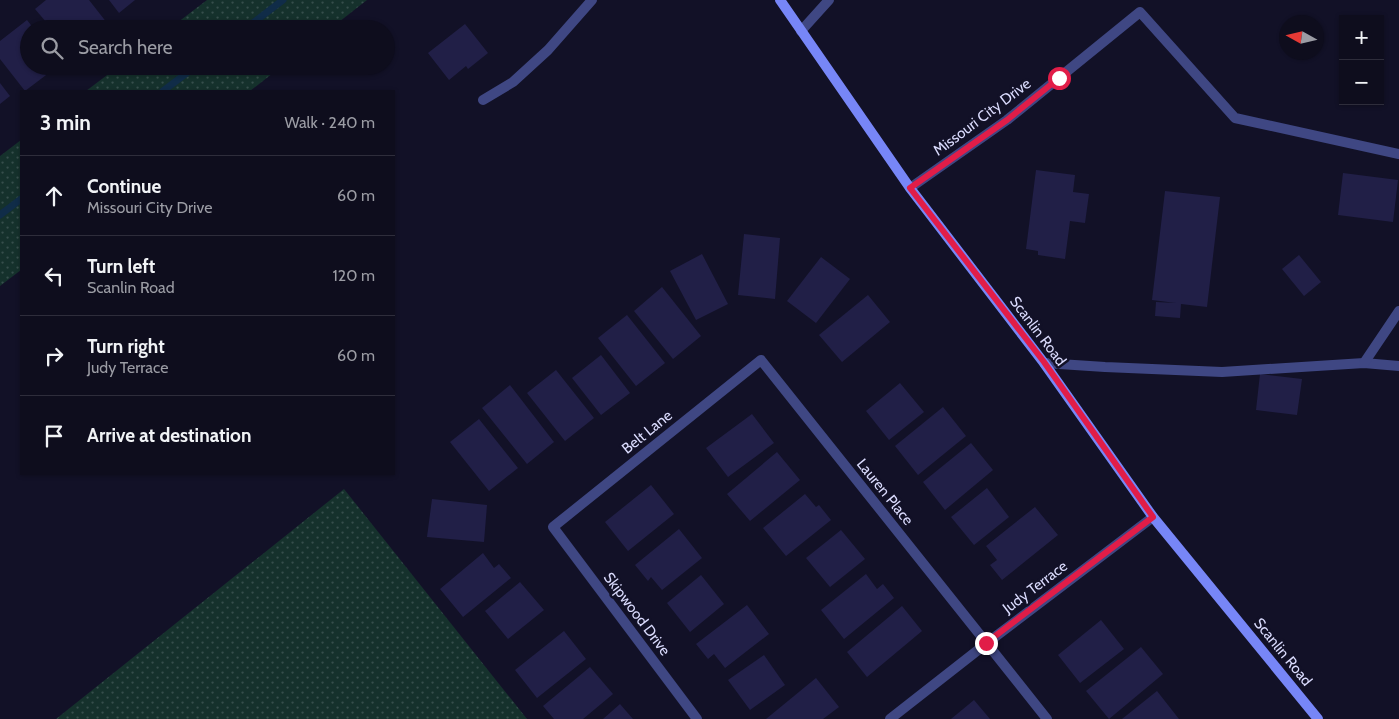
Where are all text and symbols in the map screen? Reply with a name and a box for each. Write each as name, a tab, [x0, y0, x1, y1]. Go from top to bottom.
north arrow	[1279, 15, 1324, 60]
map controls	[1339, 15, 1384, 105]
button: +	[1339, 15, 1384, 60]
search box	[20, 20, 395, 75]
icon: search	[38, 34, 66, 62]
text: Search here	[78, 36, 172, 59]
button: −	[1339, 60, 1384, 105]
route start	[1048, 67, 1071, 90]
street label: Missouri City Drive	[930, 74, 1035, 160]
text: 3 min	[40, 110, 91, 135]
text: Walk · 240 m	[284, 113, 375, 132]
text: Continue	[87, 175, 161, 198]
icon: ahead	[40, 182, 68, 210]
text: 60 m	[337, 186, 375, 205]
text: Missouri City Drive	[87, 198, 212, 217]
text: Turn left	[87, 255, 155, 278]
icon: left	[40, 262, 68, 290]
text: 120 m	[333, 266, 375, 285]
text: Scanlin Road	[87, 278, 175, 297]
street label: Scanlin Road	[1006, 293, 1070, 369]
text: Turn right	[87, 335, 165, 358]
icon: right	[40, 342, 68, 370]
text: 60 m	[337, 346, 375, 365]
text: Judy Terrace	[87, 358, 168, 377]
street label: Belt Lane	[618, 406, 676, 458]
icon: arrive	[40, 422, 68, 450]
text: Arrive at destination	[87, 424, 251, 447]
street label: Lauren Place	[853, 455, 917, 529]
street label: Judy Terrace	[998, 557, 1071, 618]
street label: Skipwood Drive	[600, 569, 674, 659]
street label: Scanlin Road	[1250, 614, 1316, 690]
route end	[975, 632, 998, 655]

